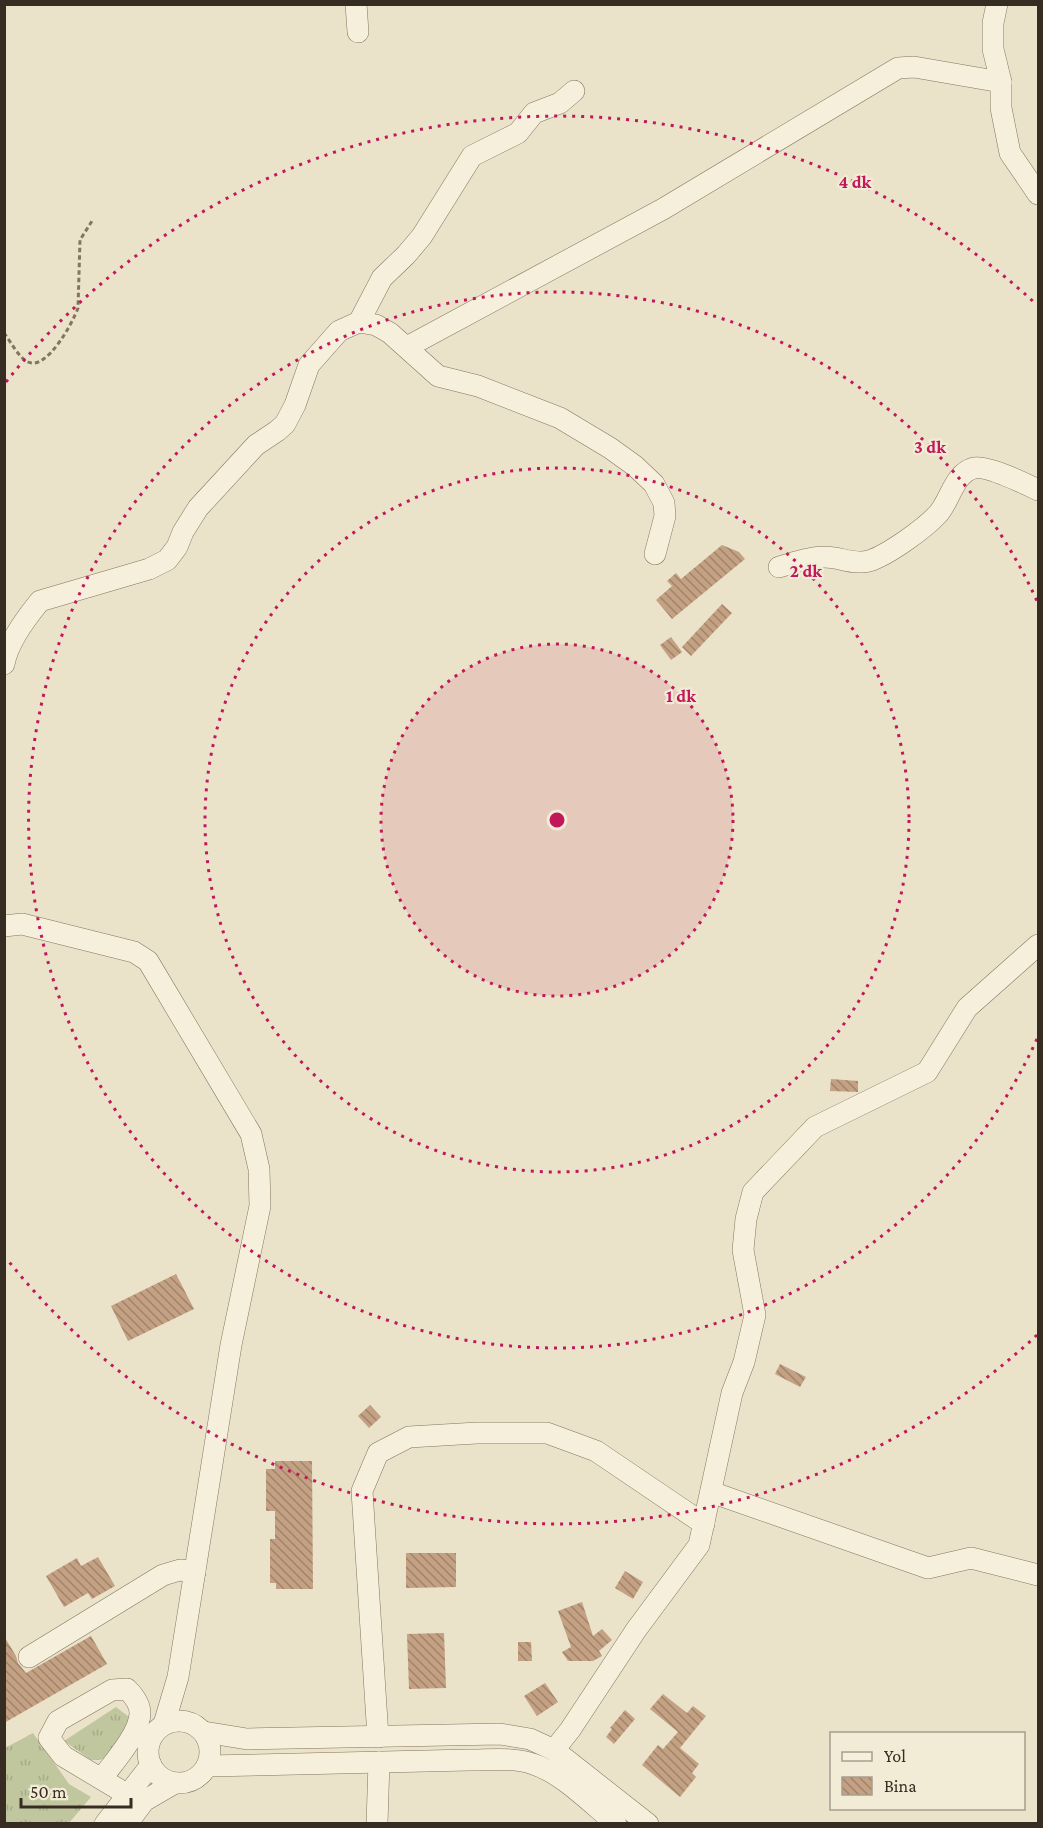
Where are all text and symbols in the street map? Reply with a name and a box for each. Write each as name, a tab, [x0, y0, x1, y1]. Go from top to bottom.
text: 4 dk	[839, 172, 872, 192]
text: 3 dk	[914, 437, 946, 457]
text: 2 dk	[790, 561, 822, 581]
text: 1 dk	[666, 686, 696, 706]
centre of rings	[547, 810, 567, 830]
legend	[830, 1732, 1025, 1810]
text: Yol	[884, 1746, 906, 1766]
scale bar	[21, 1771, 130, 1809]
text: Bina	[884, 1776, 917, 1796]
text: 50 m	[30, 1782, 67, 1802]

